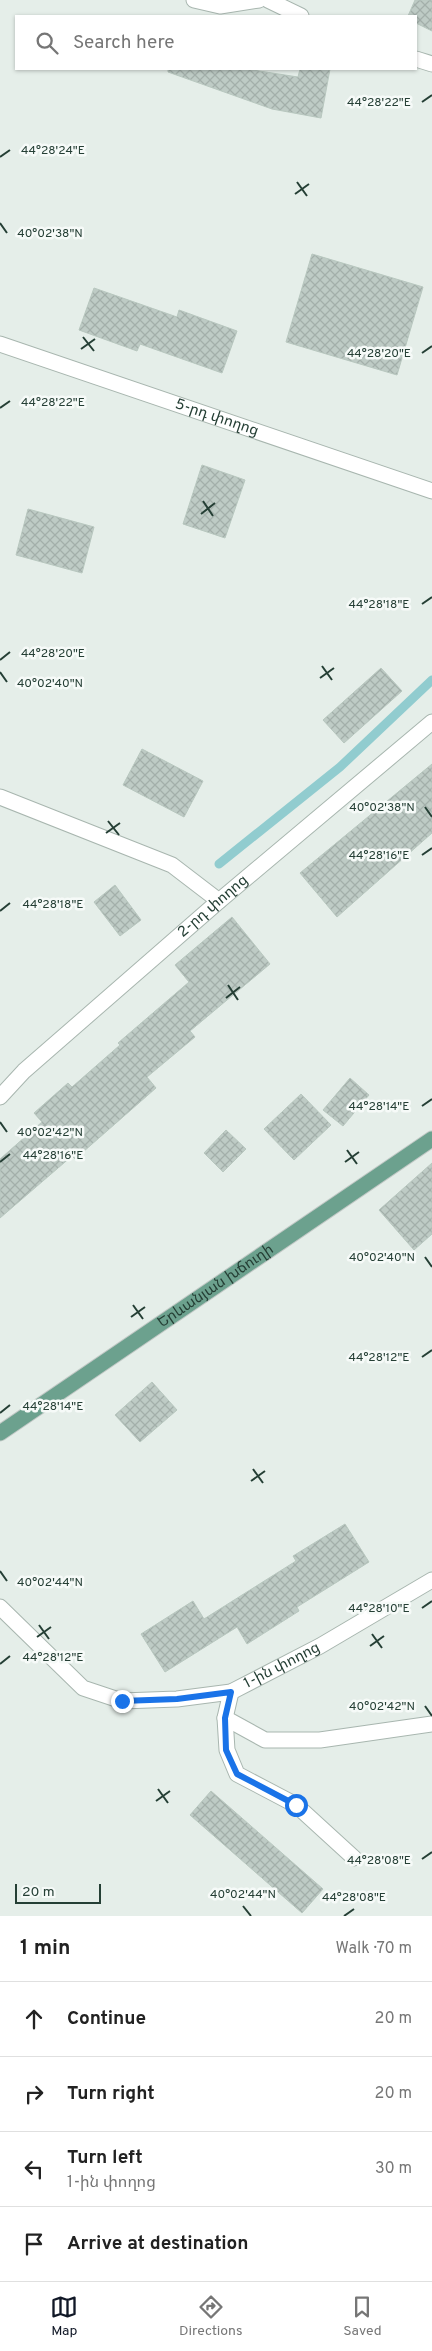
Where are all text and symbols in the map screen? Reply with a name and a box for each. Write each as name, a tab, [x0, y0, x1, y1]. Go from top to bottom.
search box	[15, 15, 417, 70]
icon: search	[33, 29, 61, 57]
text: Search here	[73, 31, 175, 55]
text: 44°28'22"E	[347, 95, 411, 111]
text: 44°28'24"E	[21, 143, 85, 159]
text: 40°02'38"N	[17, 226, 83, 242]
text: 44°28'20"E	[347, 346, 411, 362]
text: 44°28'22"E	[21, 395, 85, 411]
street label: 5-րդ փողոց	[173, 395, 261, 441]
text: 44°28'18"E	[349, 597, 409, 613]
text: 44°28'20"E	[21, 646, 85, 662]
text: 40°02'40"N	[17, 676, 83, 692]
text: 40°02'38"N	[349, 800, 415, 816]
text: 44°28'16"E	[349, 848, 409, 864]
street label: 2-րդ փողոց	[174, 871, 252, 942]
text: 44°28'18"E	[23, 897, 83, 913]
text: 44°28'14"E	[349, 1099, 409, 1115]
text: 40°02'42"N	[17, 1125, 83, 1141]
text: 44°28'16"E	[23, 1148, 83, 1164]
street label: Երևանյան խճուղի	[154, 1240, 277, 1332]
text: 40°02'40"N	[349, 1250, 415, 1266]
text: 44°28'12"E	[349, 1350, 409, 1366]
text: 44°28'14"E	[23, 1399, 83, 1415]
text: 40°02'44"N	[17, 1575, 83, 1591]
text: 44°28'10"E	[348, 1601, 410, 1617]
street label: 1-ին փողոց	[241, 1638, 323, 1693]
text: 44°28'12"E	[23, 1650, 83, 1666]
route end	[111, 1690, 134, 1713]
text: 40°02'42"N	[349, 1699, 415, 1715]
route start	[285, 1794, 308, 1817]
text: 44°28'08"E	[347, 1853, 411, 1869]
scale bar	[15, 1881, 101, 1904]
text: 20 m	[22, 1884, 55, 1901]
text: 40°02'44"N	[210, 1887, 276, 1903]
text: 44°28'08"E	[322, 1890, 386, 1906]
text: 1 min	[20, 1935, 70, 1962]
text: Walk · 70 m	[336, 1939, 412, 1959]
icon: ahead	[20, 2005, 48, 2033]
text: Continue	[67, 2007, 146, 2031]
text: 20 m	[375, 2009, 412, 2029]
icon: right	[20, 2080, 48, 2108]
text: Turn right	[67, 2082, 155, 2106]
text: 20 m	[375, 2084, 412, 2104]
text: Turn left	[67, 2146, 143, 2170]
icon: left	[20, 2155, 48, 2183]
text: 30 m	[375, 2159, 412, 2179]
text: 1-ին փողոց	[67, 2173, 156, 2193]
icon: arrive	[20, 2230, 48, 2258]
text: Arrive at destination	[67, 2232, 248, 2256]
tab: Map	[50, 2293, 78, 2340]
tab: Directions	[179, 2293, 243, 2340]
tab: Saved	[343, 2293, 382, 2340]

